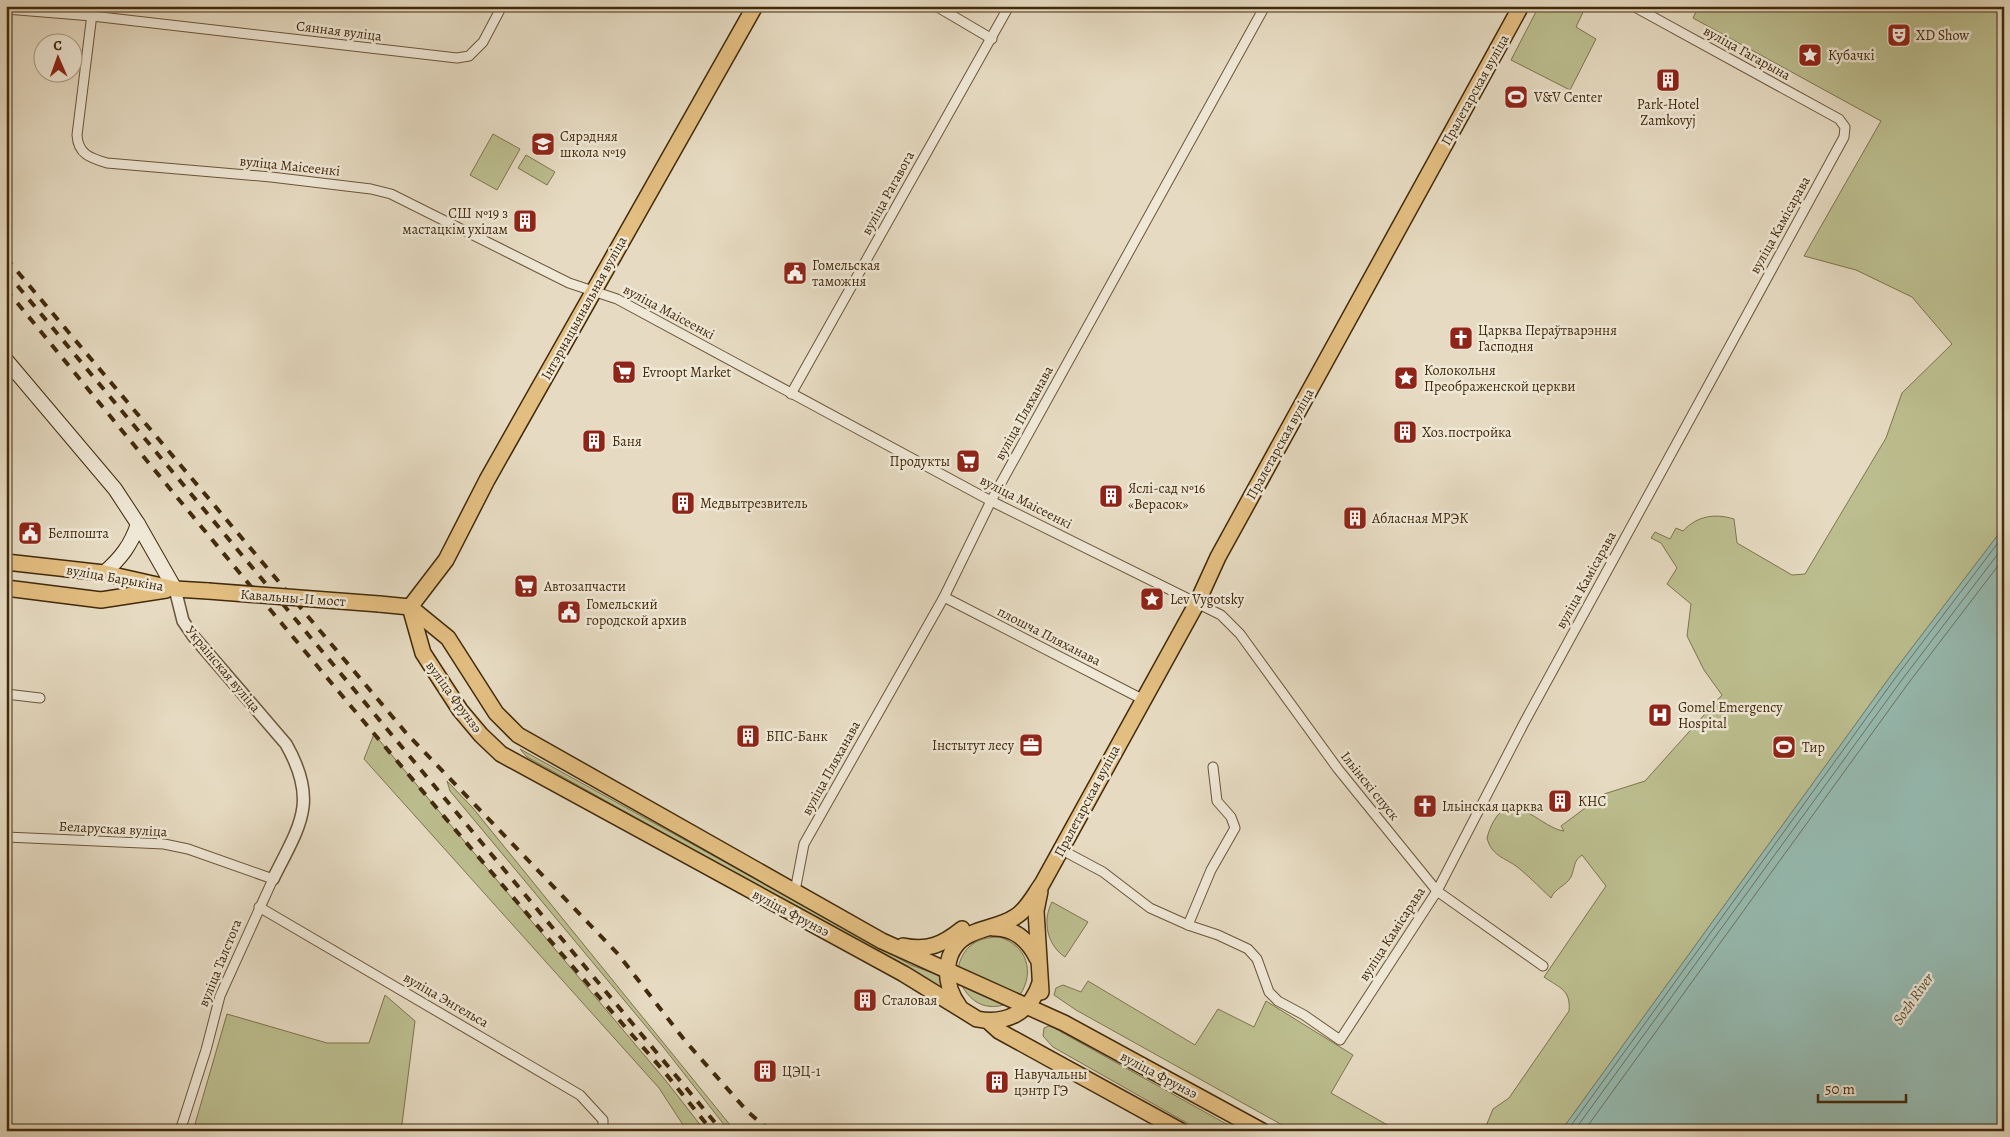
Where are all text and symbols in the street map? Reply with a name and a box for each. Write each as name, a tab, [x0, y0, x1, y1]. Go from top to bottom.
street label: Сянная вуліца	[295, 16, 383, 46]
street label: вуліца Гагарына	[1700, 21, 1795, 85]
theatre icon: XD Show	[1886, 22, 1912, 48]
place label: XD Show	[1916, 26, 1969, 45]
street label: Пралетарская вуліца	[1437, 31, 1514, 149]
north arrow	[32, 32, 82, 82]
text: С	[53, 36, 63, 55]
place icon: Кубачкі	[1797, 42, 1823, 68]
place label: Кубачкі	[1828, 46, 1875, 65]
building icon: Park-Hotel Zamkovyj	[1655, 67, 1681, 93]
sports icon: V&V Center	[1503, 84, 1529, 110]
place label: V&V Center	[1533, 88, 1603, 107]
place label: Park-Hotel Zamkovyj	[1637, 95, 1700, 130]
place label: Сярэдняя школа №19	[560, 127, 626, 162]
school or university icon: Сярэдняя школа №19	[530, 131, 556, 157]
street label: вуліца Рагавога	[857, 147, 919, 238]
street label: вуліца Маісеенкі	[239, 151, 341, 181]
street label: вуліца Камісарава	[1745, 172, 1815, 277]
place label: СШ №19 з мастацкім ухілам	[402, 204, 508, 239]
building icon: СШ №19 з мастацкім ухілам	[512, 208, 538, 234]
street label: Інтэрнацыянальная вуліца	[537, 232, 632, 383]
place label: Гомельская таможня	[812, 256, 880, 291]
public building icon: Гомельская таможня	[782, 260, 808, 286]
street label: вуліца Маісеенкі	[620, 280, 718, 344]
place label: Царква Пераўтварэння Гасподня	[1478, 321, 1617, 356]
church icon: Царква Пераўтварэння Гасподня	[1448, 325, 1474, 351]
supermarket icon: Evroopt Market	[611, 359, 637, 385]
place label: Колокольня Преображенской церкви	[1424, 361, 1575, 396]
street label: вуліца Пляханава	[990, 362, 1058, 464]
place label: Evroopt Market	[642, 363, 732, 382]
place icon: Колокольня Преображенской церкви	[1393, 365, 1419, 391]
street label: Пралетарская вуліца	[1242, 385, 1319, 503]
building icon: Хоз.постройка	[1392, 419, 1418, 445]
place label: Хоз.постройка	[1422, 423, 1512, 442]
building icon: Баня	[581, 428, 607, 454]
place label: Баня	[612, 432, 642, 451]
supermarket icon: Продукты	[955, 448, 981, 474]
place label: Продукты	[890, 452, 950, 471]
street label: вуліца Маісеенкі	[977, 471, 1075, 533]
place label: Яслі-сад №16 «Верасок»	[1128, 479, 1205, 514]
building icon: Яслі-сад №16 «Верасок»	[1098, 483, 1124, 509]
building icon: Медвытрезвитель	[670, 490, 696, 516]
place label: Медвытрезвитель	[700, 494, 807, 513]
building icon: Абласная МРЭК	[1342, 505, 1368, 531]
place label: Абласная МРЭК	[1371, 509, 1468, 528]
public building icon: Белпошта	[17, 520, 43, 546]
place label: Белпошта	[48, 524, 109, 543]
street label: вуліца Камісарава	[1551, 527, 1621, 632]
street label: вуліца Барыкіна	[65, 560, 166, 596]
supermarket icon: Автозапчасти	[513, 573, 539, 599]
place label: Автозапчасти	[543, 577, 626, 596]
street label: Кавальны-II мост	[240, 585, 346, 611]
place icon: Lev Vygotsky	[1139, 586, 1165, 612]
place label: Lev Vygotsky	[1170, 590, 1245, 609]
place label: Гомельский городской архив	[586, 595, 687, 630]
public building icon: Гомельский городской архив	[556, 599, 582, 625]
street label: плошча Пляханава	[994, 602, 1104, 671]
street label: Украінская вуліца	[181, 622, 265, 717]
street label: вуліца Фрунзэ	[421, 657, 487, 737]
place label: Gomel Emergency Hospital	[1678, 698, 1783, 733]
hospital icon: Gomel Emergency Hospital	[1647, 702, 1673, 728]
street label: вуліца Пляханава	[797, 717, 865, 819]
building icon: БПС-Банк	[735, 723, 761, 749]
place label: БПС-Банк	[766, 727, 828, 746]
office icon: Інстытут лесу	[1018, 732, 1044, 758]
sports icon: Тир	[1771, 734, 1797, 760]
place label: Інстытут лесу	[932, 736, 1015, 755]
place label: Тир	[1802, 738, 1825, 757]
street label: Пралетарская вуліца	[1049, 741, 1125, 860]
street label: Ільінскі спуск	[1336, 747, 1404, 825]
building icon: КНС	[1547, 788, 1573, 814]
place label: КНС	[1578, 792, 1606, 811]
church icon: Ільінская царква	[1412, 793, 1438, 819]
place label: Ільінская царква	[1442, 797, 1544, 816]
street label: Беларуская вуліца	[58, 817, 168, 841]
street label: вуліца Камісарава	[1354, 883, 1430, 985]
street label: вуліца Фрунзэ	[749, 885, 833, 941]
street label: вуліца Талстога	[194, 916, 246, 1010]
street label: вуліца Энгельса	[400, 968, 493, 1032]
water label: Sozh River	[1888, 969, 1938, 1029]
building icon: Сталовая	[852, 987, 878, 1013]
place label: Сталовая	[882, 991, 938, 1010]
street label: вуліца Фрунзэ	[1117, 1047, 1201, 1103]
building icon: ЦЭЦ-1	[752, 1058, 778, 1084]
place label: ЦЭЦ-1	[782, 1062, 821, 1081]
place label: Навучальны цэнтр ГЭ	[1014, 1065, 1087, 1100]
building icon: Навучальны цэнтр ГЭ	[984, 1069, 1010, 1095]
scale bar	[1818, 1072, 1905, 1104]
text: 50 m	[1825, 1079, 1855, 1099]

